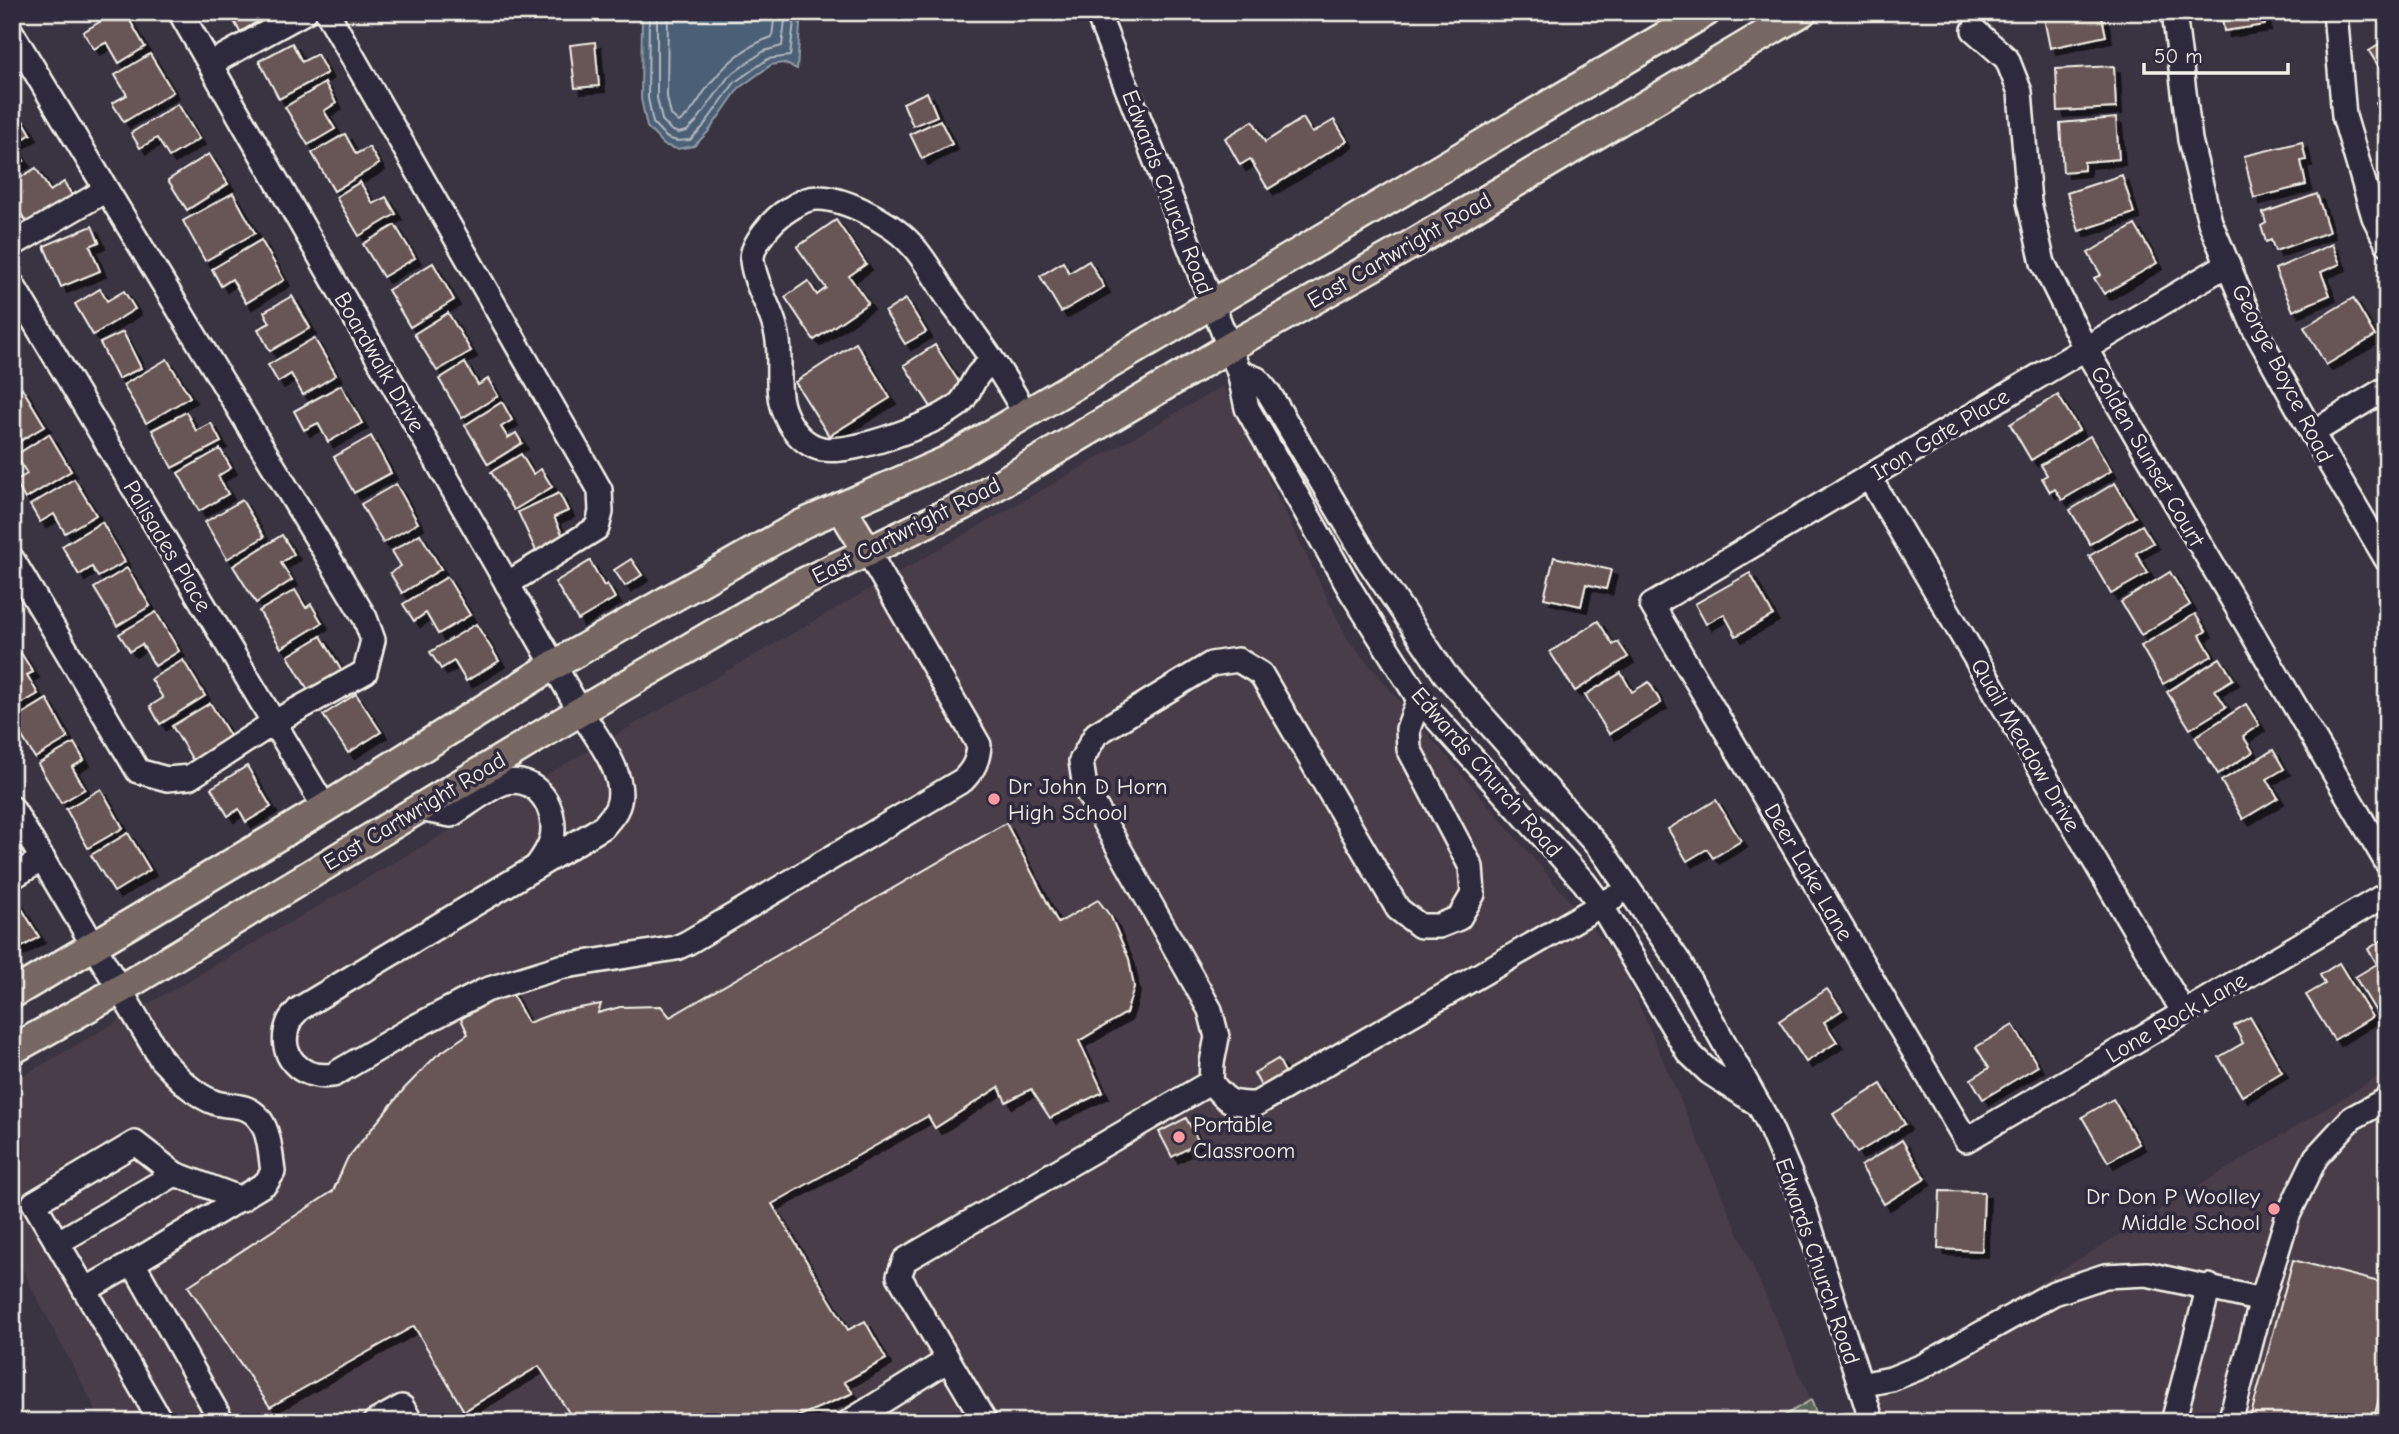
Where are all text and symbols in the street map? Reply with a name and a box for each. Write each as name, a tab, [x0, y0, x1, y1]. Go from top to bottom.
scale bar	[2144, 32, 2287, 76]
text: 50 m	[2154, 44, 2203, 68]
street label: Edwards Church Road	[1116, 86, 1219, 298]
street label: East Cartwright Road	[1303, 187, 1496, 314]
street label: George Boyce Road	[2226, 280, 2339, 467]
street label: Boardwalk Drive	[329, 287, 431, 437]
street label: Golden Sunset Court	[2085, 361, 2211, 553]
street label: Iron Gate Place	[1866, 383, 2014, 486]
street label: East Cartwright Road	[808, 471, 1005, 590]
street label: Palisades Place	[118, 476, 217, 617]
street label: Quail Meadow Drive	[1965, 654, 2086, 837]
street label: Edwards Church Road	[1405, 682, 1568, 863]
street label: East Cartwright Road	[318, 746, 510, 877]
place label: Dr John D Horn High School	[1008, 773, 1167, 826]
marker: Dr John D Horn High School	[986, 791, 1002, 807]
street label: Deer Lake Lane	[1758, 799, 1859, 946]
street label: Lone Rock Lane	[2101, 966, 2251, 1069]
place label: Portable Classroom	[1193, 1111, 1295, 1164]
marker: Portable Classroom	[1171, 1129, 1187, 1145]
street label: Edwards Church Road	[1770, 1154, 1866, 1368]
place label: Dr Don P Woolley Middle School	[2086, 1183, 2261, 1236]
marker: Dr Don P Woolley Middle School	[2266, 1201, 2282, 1217]

